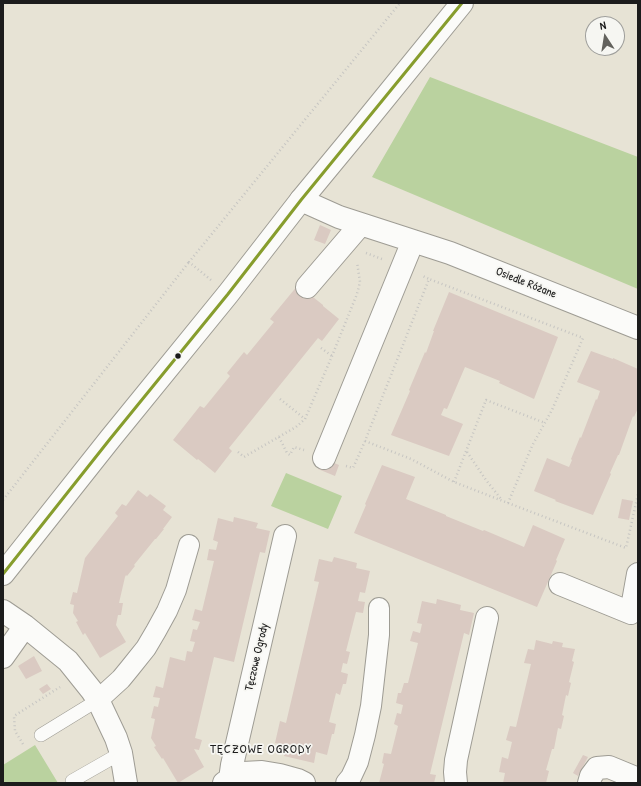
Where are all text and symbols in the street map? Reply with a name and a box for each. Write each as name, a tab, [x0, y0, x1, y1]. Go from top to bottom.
north arrow	[585, 16, 625, 56]
text: N	[598, 18, 607, 33]
street label: Osiedle Różane	[493, 264, 559, 302]
unlabelled marker	[173, 351, 183, 361]
street label: Tęczowe Ogrody	[242, 622, 272, 692]
district label: TĘCZOWE OGRODY	[210, 742, 312, 758]

